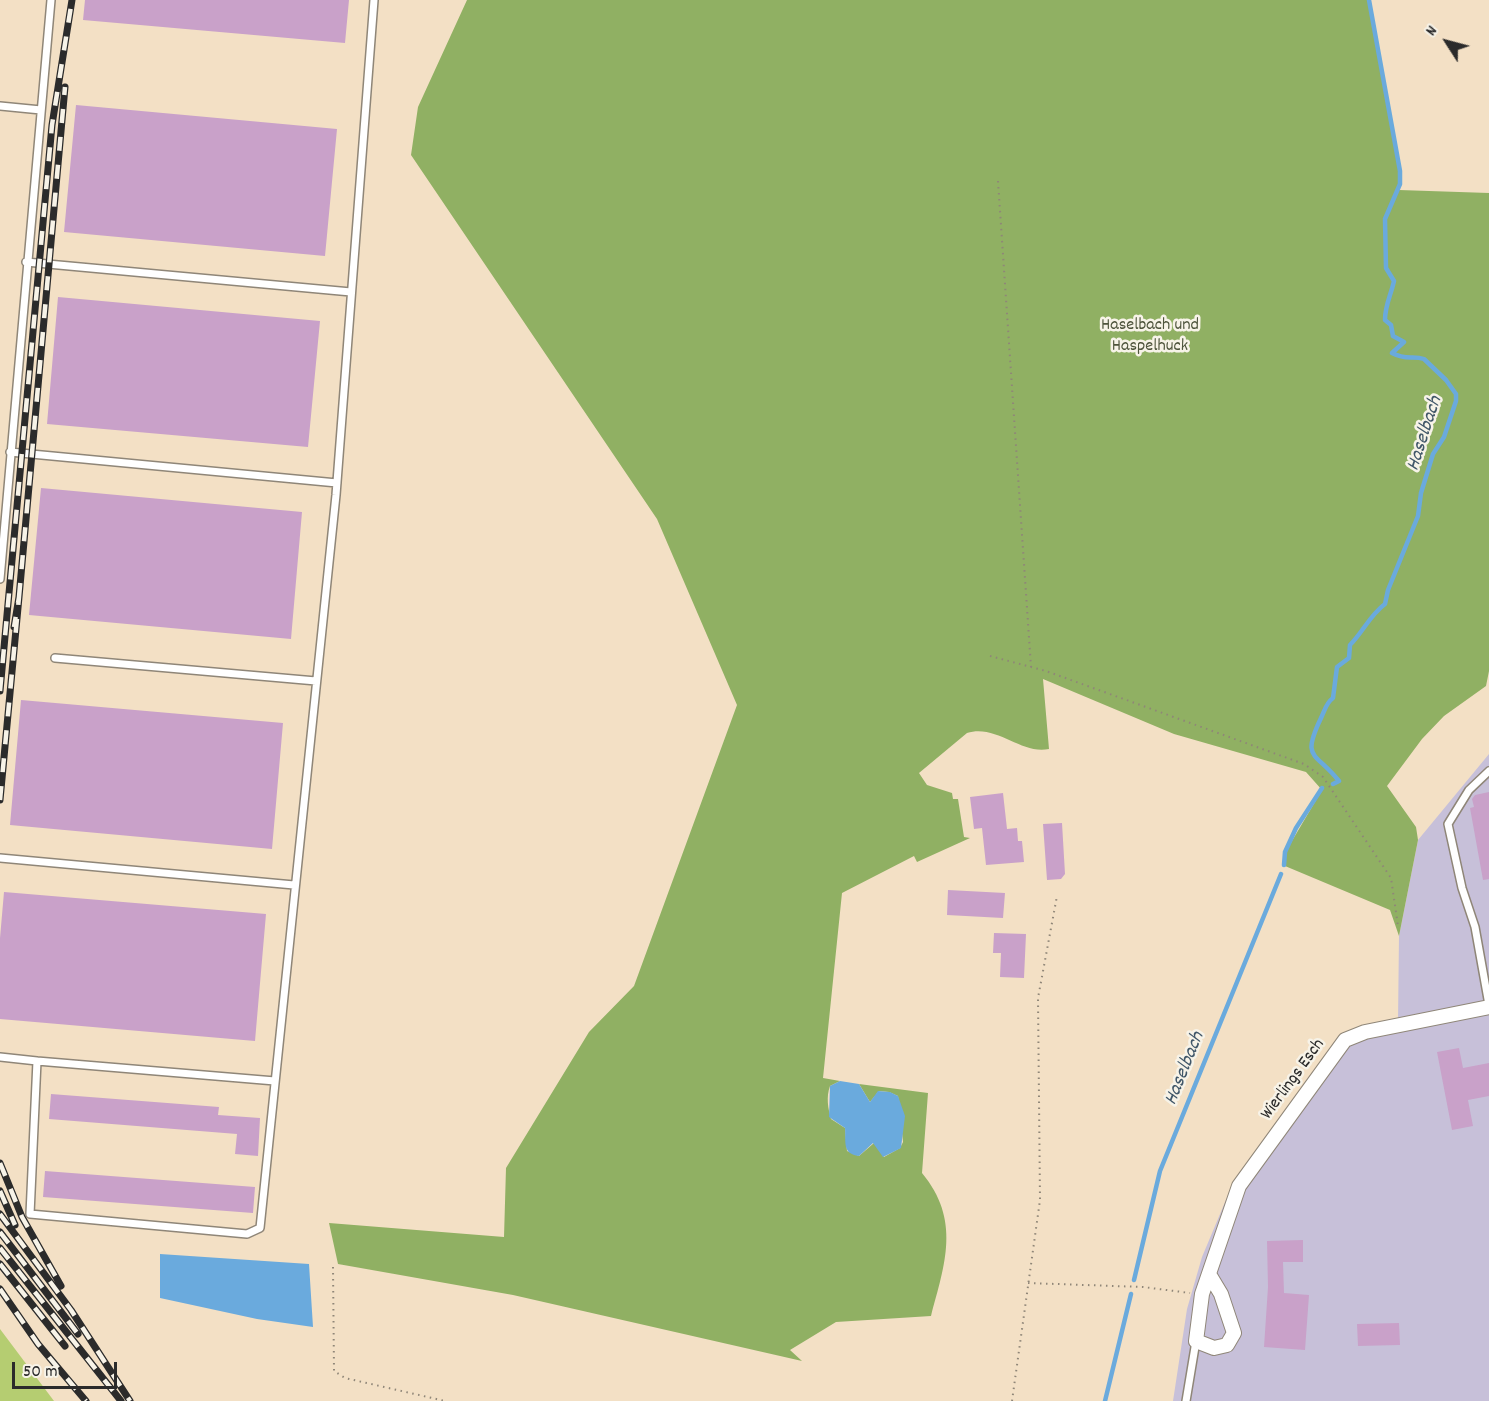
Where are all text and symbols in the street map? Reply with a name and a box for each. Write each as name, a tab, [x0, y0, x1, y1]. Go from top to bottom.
north arrow	[1417, 12, 1477, 72]
text: N	[1420, 21, 1444, 41]
park label: Haselbach und Haspelhuck	[1101, 316, 1199, 358]
water label: Haselbach	[1403, 394, 1449, 474]
water label: Haselbach	[1160, 1029, 1212, 1109]
street label: Wierlings Esch	[1257, 1035, 1331, 1125]
scale bar	[15, 1350, 120, 1388]
text: 50 m	[23, 1360, 58, 1385]

